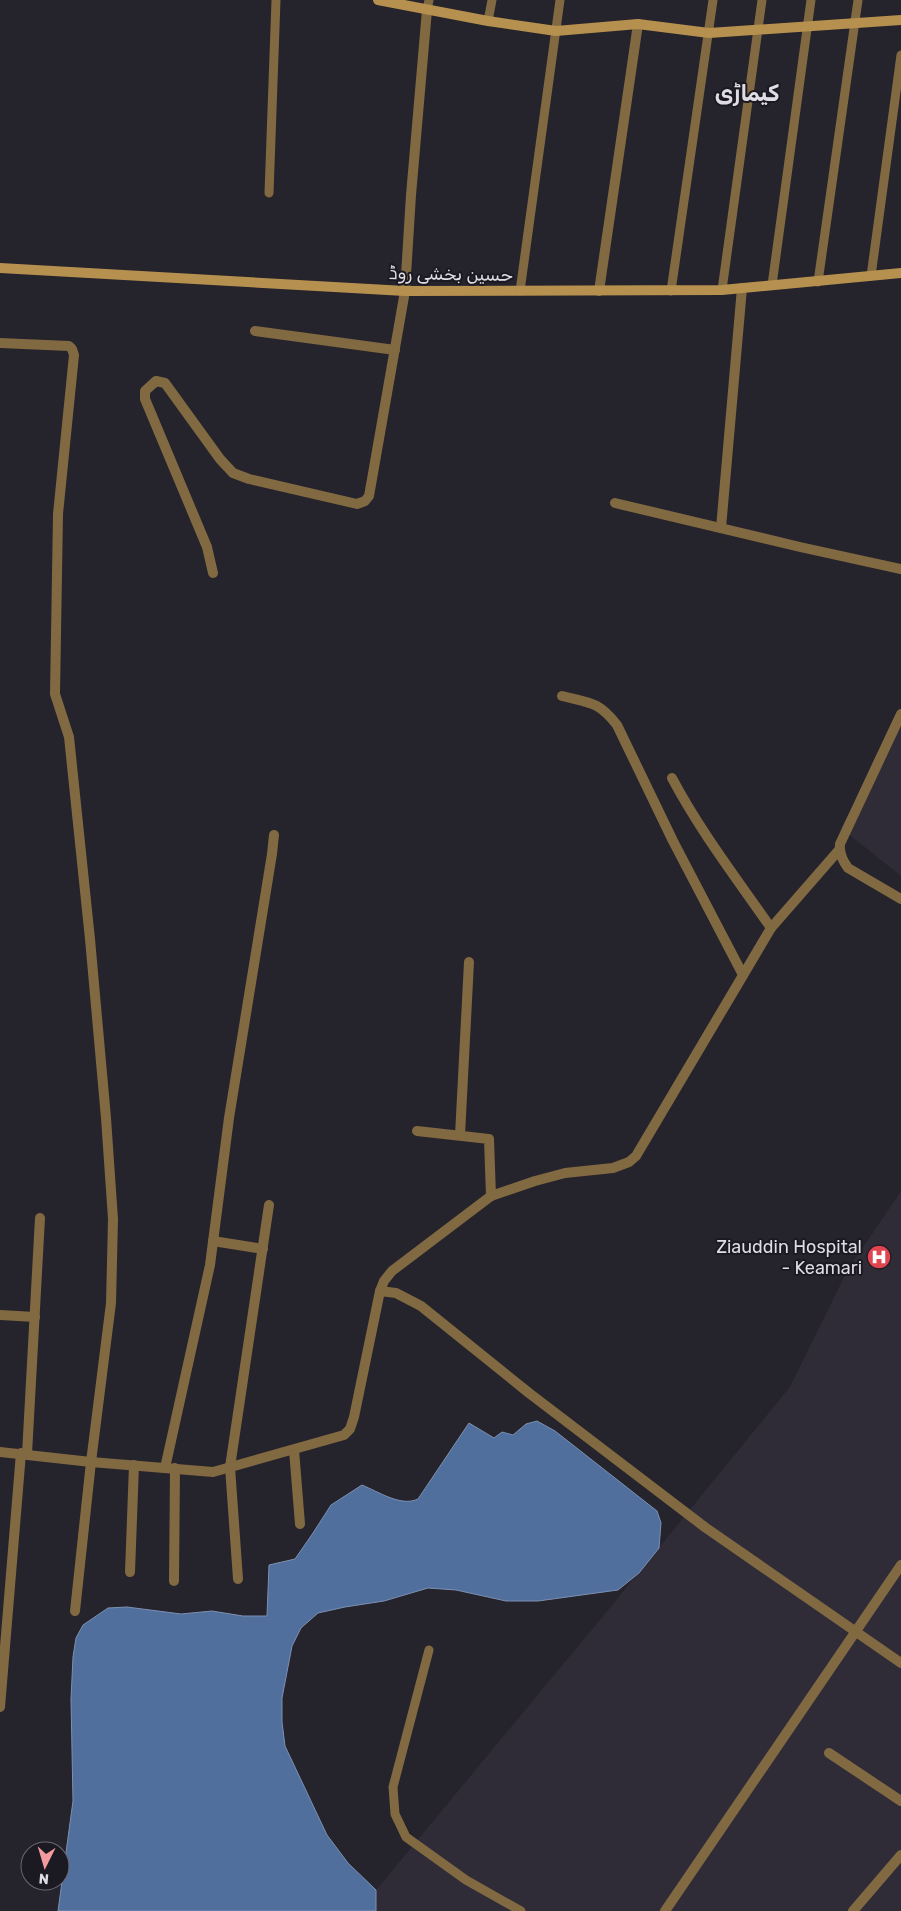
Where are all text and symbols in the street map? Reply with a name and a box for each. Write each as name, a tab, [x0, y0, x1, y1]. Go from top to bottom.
district label: کیماڑی	[715, 80, 779, 107]
street label: حسین بخشی روڈ	[389, 262, 513, 286]
place label: Ziauddin Hospital - Keamari	[716, 1236, 862, 1279]
hospital icon: Ziauddin Hospital - Keamari	[866, 1244, 892, 1270]
north arrow	[20, 1841, 70, 1891]
text: N	[38, 1870, 50, 1887]

